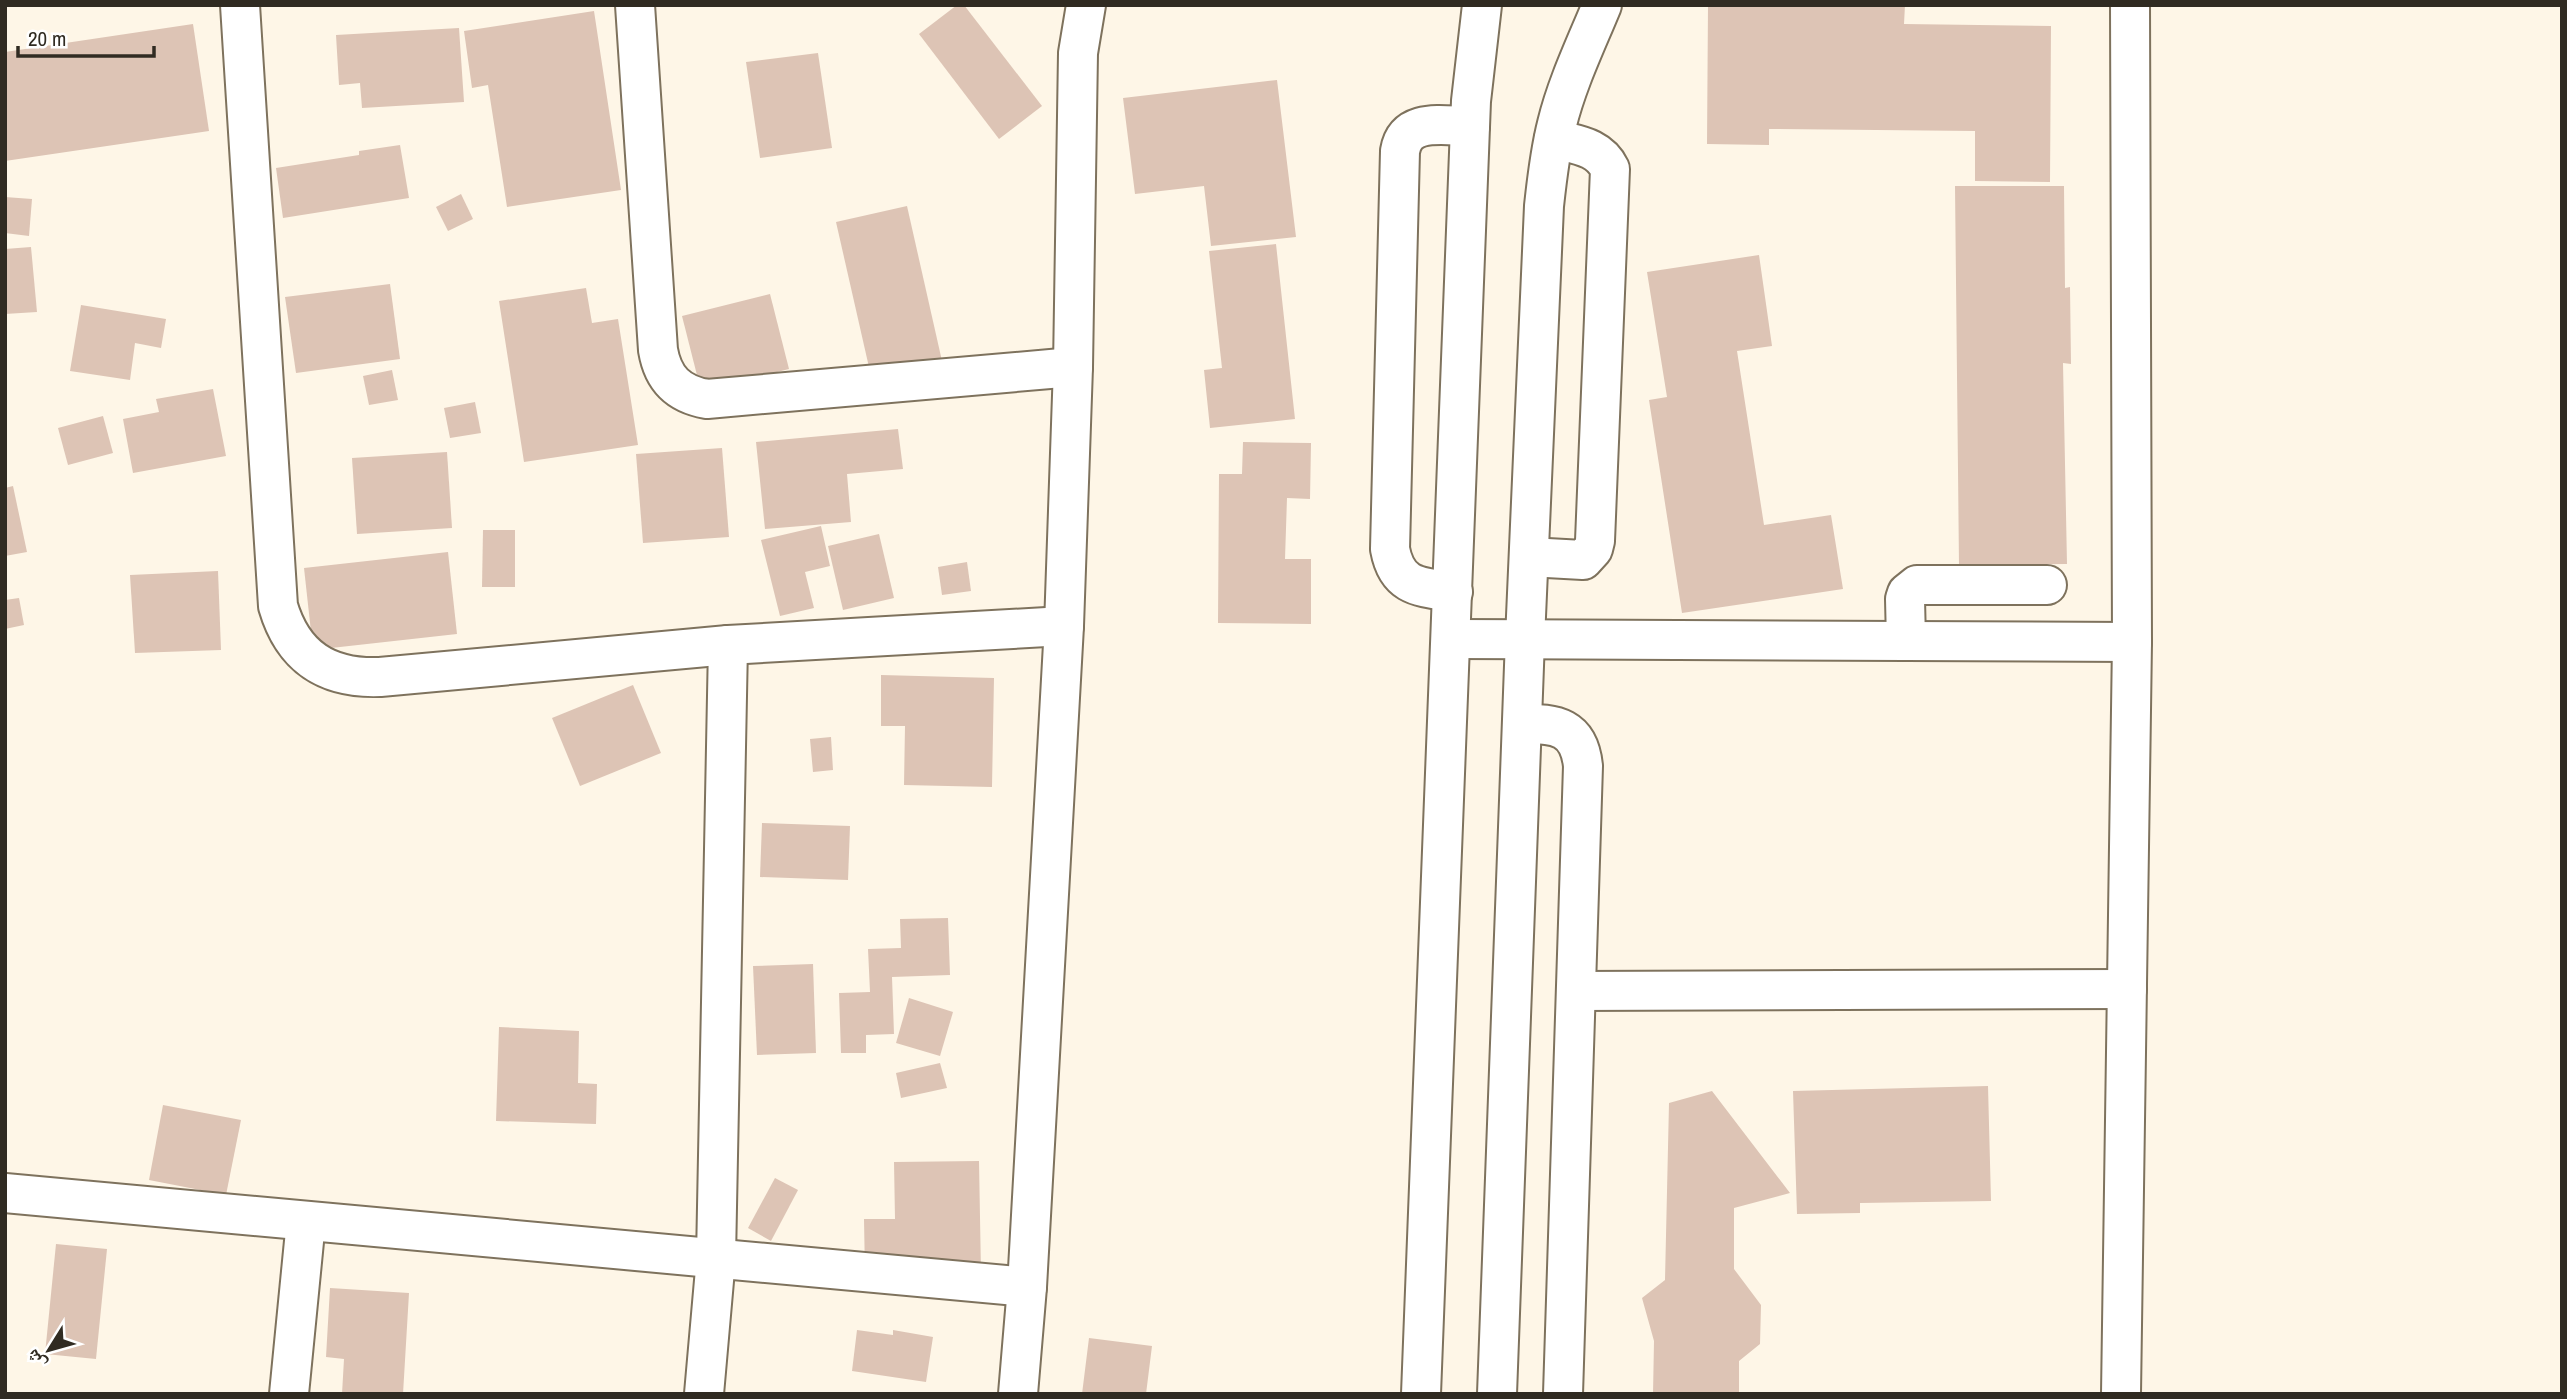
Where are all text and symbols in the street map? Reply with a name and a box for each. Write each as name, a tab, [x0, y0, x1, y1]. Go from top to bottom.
scale bar	[18, 14, 154, 58]
text: 20 m	[28, 24, 66, 53]
north arrow	[14, 1315, 84, 1385]
text: ش	[19, 1344, 52, 1376]

